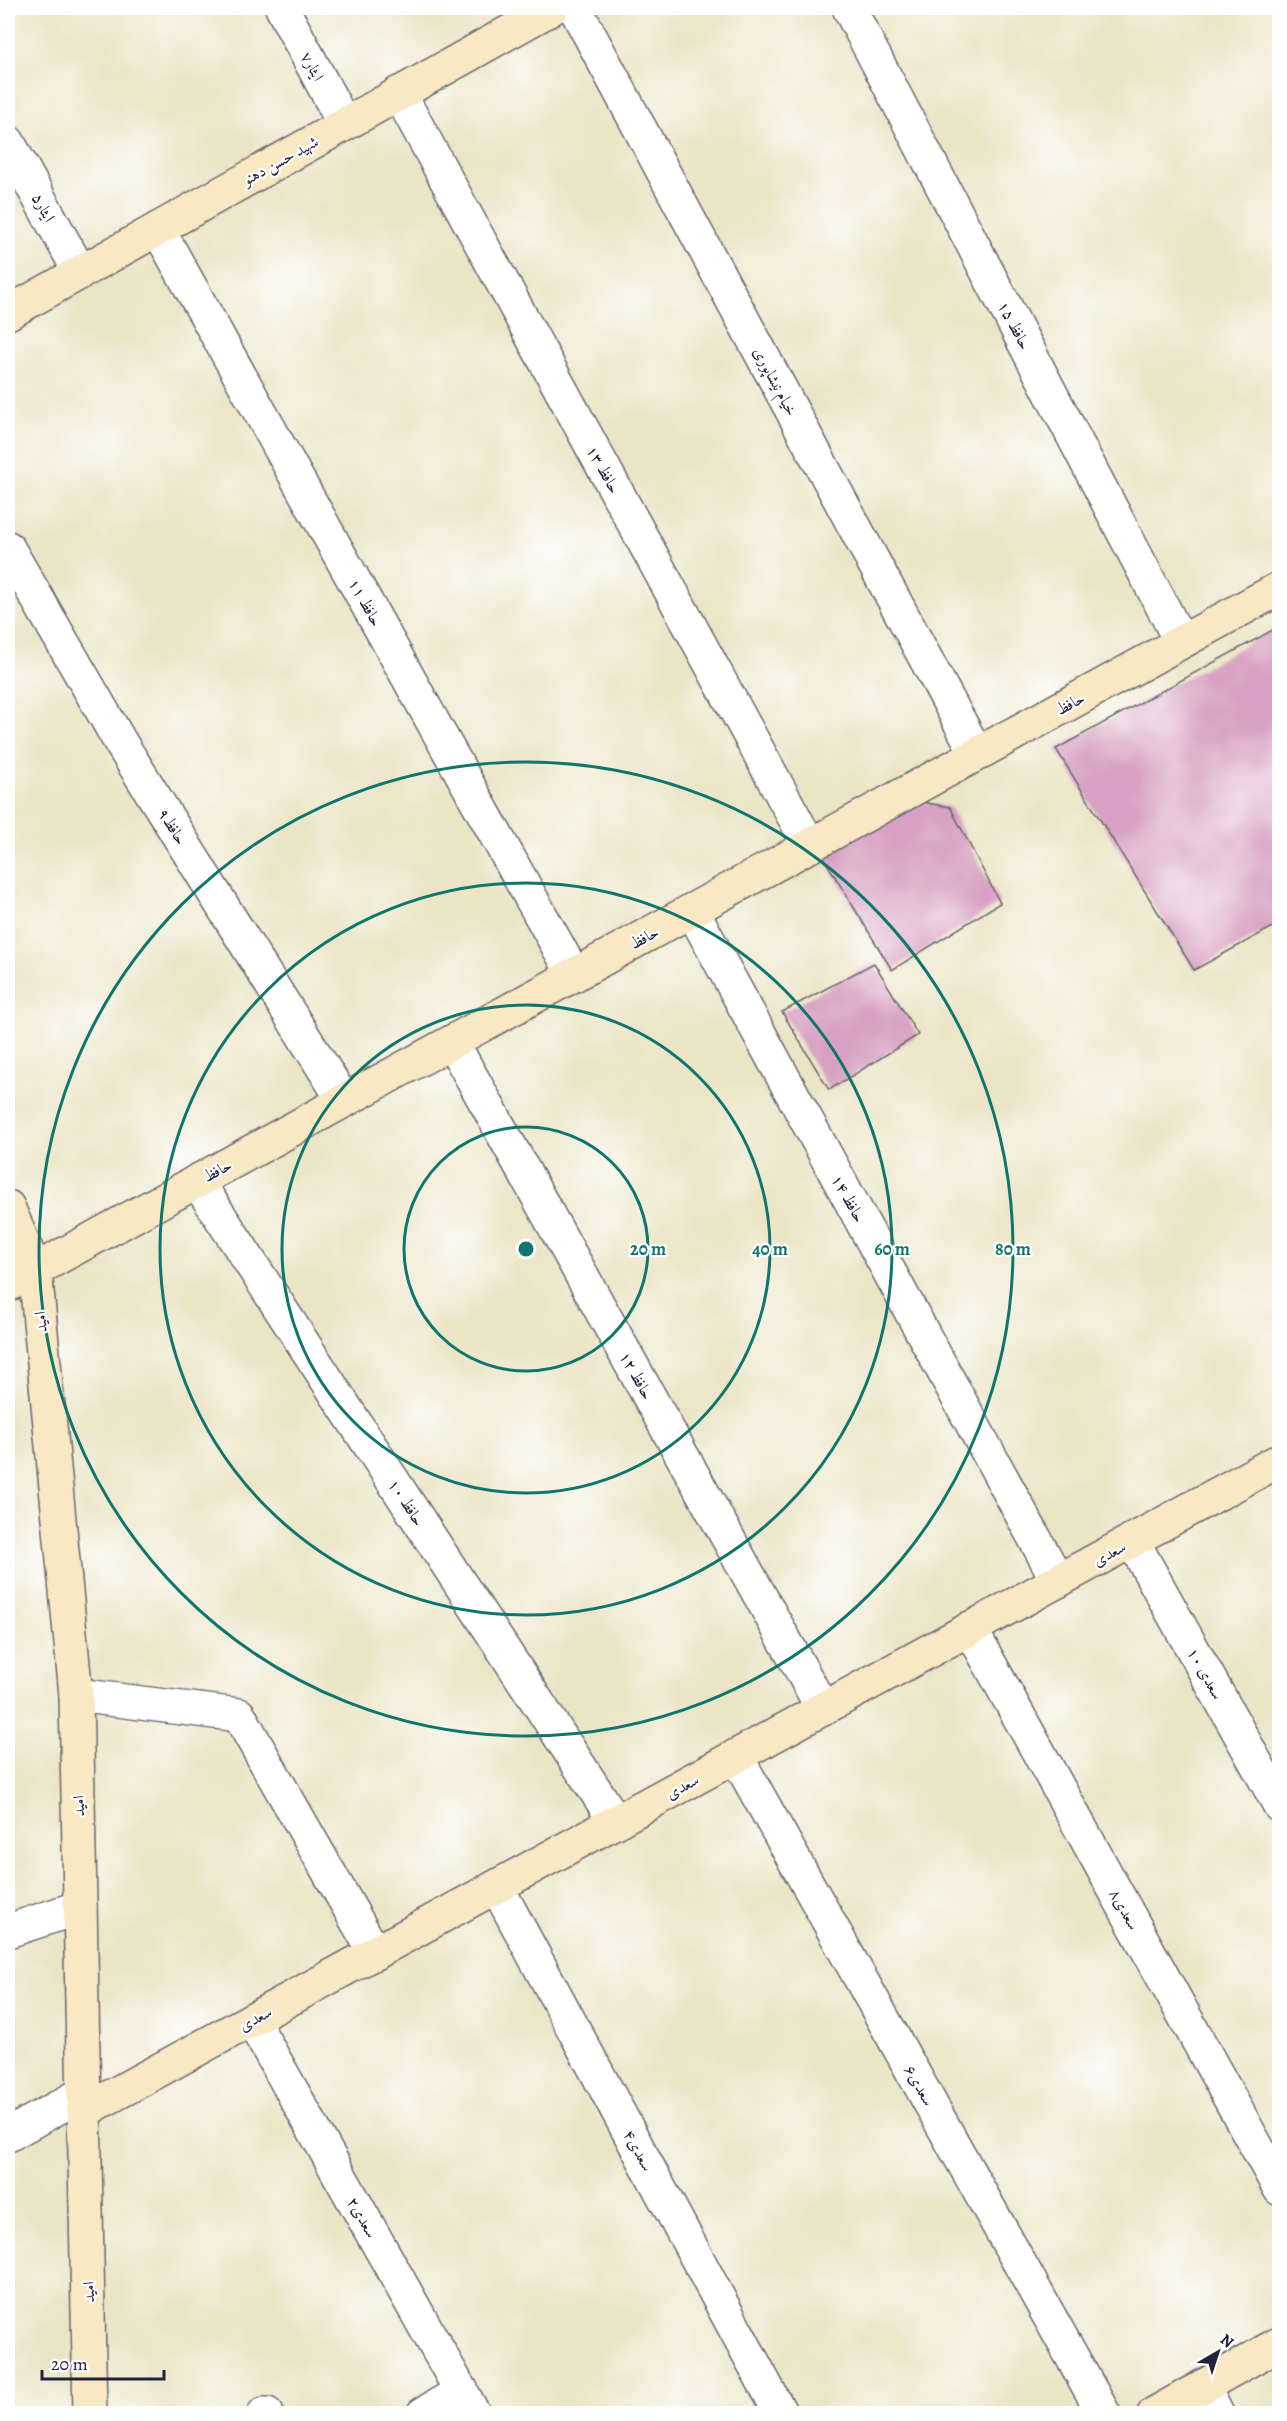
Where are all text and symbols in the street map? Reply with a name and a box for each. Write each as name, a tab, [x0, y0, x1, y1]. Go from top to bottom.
street label: ایثار۷	[295, 48, 329, 85]
street label: شهید حسن دهنو	[237, 131, 323, 192]
street label: ایثار۵	[26, 189, 60, 226]
street label: حافظ ۱۵	[992, 297, 1036, 354]
street label: خیام نیشاپوری	[745, 343, 802, 421]
street label: حافظ ۱۳	[581, 441, 625, 498]
street label: حافظ ۱۱	[343, 574, 387, 631]
street label: حافظ	[1052, 687, 1089, 721]
street label: حافظ۹	[152, 804, 192, 849]
street label: حافظ	[626, 921, 663, 955]
street label: حافظ	[199, 1154, 236, 1188]
street label: حافظ ۱۴	[826, 1170, 870, 1227]
text: 20 m	[630, 1237, 666, 1261]
text: 40 m	[752, 1237, 788, 1261]
text: 60 m	[874, 1237, 910, 1261]
text: 80 m	[995, 1237, 1031, 1261]
centre of rings	[516, 1239, 536, 1259]
street label: امید	[29, 1310, 53, 1334]
street label: حافظ ۱۲	[614, 1347, 658, 1404]
street label: حافظ ۱۰	[383, 1475, 430, 1530]
street label: سعدی	[1089, 1536, 1130, 1572]
street label: سعدی ۱۰	[1182, 1643, 1228, 1704]
street label: سعدی	[662, 1769, 703, 1805]
street label: امید	[68, 1795, 90, 1817]
street label: سعدی۸	[1104, 1885, 1144, 1934]
street label: سعدی	[235, 2001, 276, 2037]
street label: سعدی۶	[899, 2061, 939, 2110]
street label: سعدی۴	[618, 2126, 658, 2175]
street label: سعدی۲	[342, 2193, 382, 2242]
street label: امید	[78, 2281, 100, 2303]
north arrow	[1188, 2322, 1248, 2382]
text: N	[1215, 2329, 1239, 2354]
scale bar	[42, 2343, 164, 2381]
text: 20 m	[51, 2352, 88, 2376]

